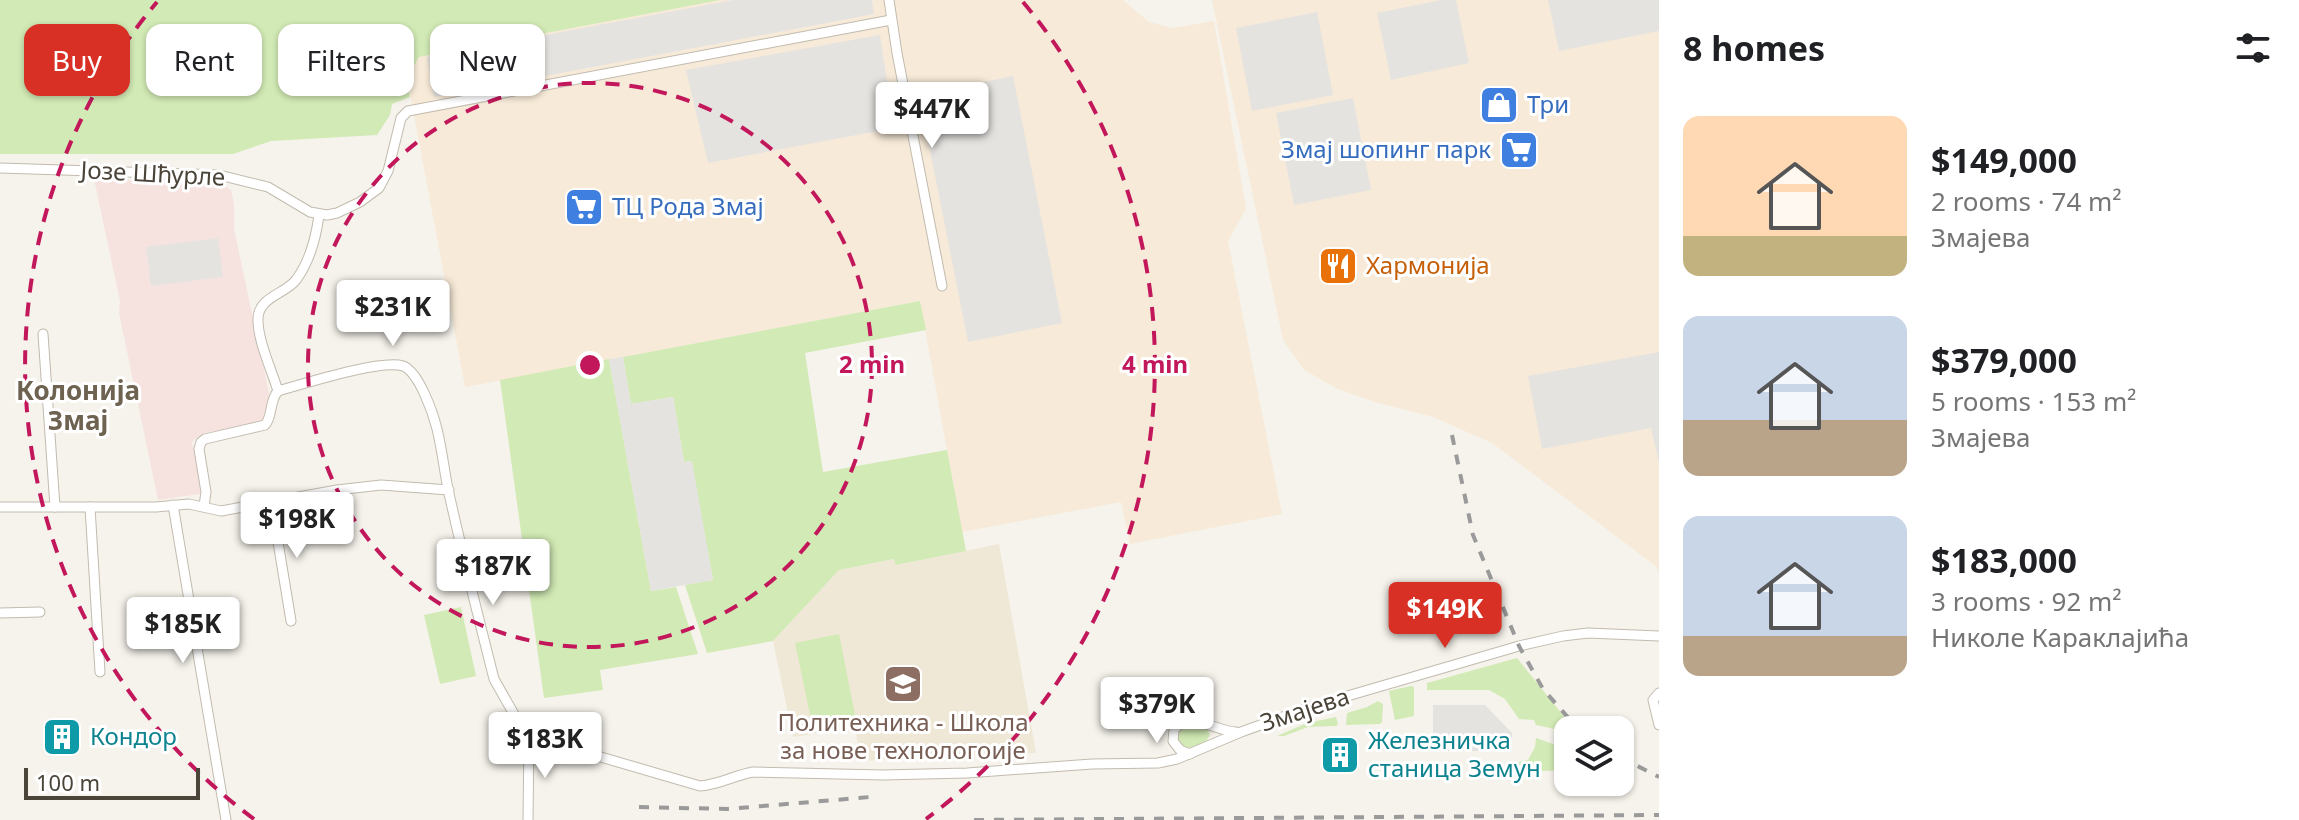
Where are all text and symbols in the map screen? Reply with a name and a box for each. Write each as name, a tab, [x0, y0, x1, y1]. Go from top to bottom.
chip: Buy	[24, 24, 130, 96]
chip: Rent	[146, 24, 262, 96]
chip: Filters	[278, 24, 414, 96]
chip: New	[430, 24, 545, 96]
text: 8 homes	[1683, 25, 1825, 71]
icon: filters	[2231, 26, 2275, 70]
pin: $447K	[876, 82, 988, 150]
shop icon: Три	[1478, 84, 1520, 126]
place label: Три	[1527, 87, 1569, 120]
text: $447K	[894, 90, 970, 126]
supermarket icon: Змај шопинг парк	[1498, 129, 1540, 171]
place label: Змај шопинг парк	[1281, 132, 1491, 165]
text: $149,000	[1931, 137, 2077, 183]
icon: home	[1747, 148, 1843, 244]
street label: Јозе Шћурле	[78, 152, 226, 193]
text: 2 rooms · 74 m²	[1931, 183, 2121, 219]
supermarket icon: ТЦ Рода Змај	[563, 186, 605, 228]
place label: ТЦ Рода Змај	[612, 189, 764, 222]
text: Змајева	[1931, 219, 2031, 255]
restaurant icon: Хармонија	[1317, 245, 1359, 287]
place label: Хармонија	[1366, 248, 1490, 281]
pin: $231K	[337, 280, 449, 348]
text: $231K	[355, 288, 431, 324]
text: $379,000	[1931, 337, 2077, 383]
text: 2 min	[839, 347, 905, 380]
text: 4 min	[1122, 347, 1188, 380]
icon: home	[1747, 348, 1843, 444]
centre of rings	[576, 351, 604, 379]
district label: Колонија Змај	[16, 372, 140, 438]
text: 5 rooms · 153 m²	[1931, 383, 2136, 419]
text: Змајева	[1931, 419, 2031, 455]
pin: $198K	[241, 492, 353, 560]
text: $198K	[259, 500, 335, 536]
text: $183,000	[1931, 537, 2077, 583]
pin: $187K	[437, 539, 549, 607]
text: $187K	[455, 547, 531, 583]
icon: home	[1747, 548, 1843, 644]
pin: $149K	[1389, 582, 1501, 650]
text: 3 rooms · 92 m²	[1931, 583, 2121, 619]
text: $149K	[1407, 590, 1483, 626]
pin: $185K	[127, 597, 239, 665]
text: $185K	[145, 605, 221, 641]
text: Николе Караклајића	[1931, 619, 2189, 655]
school or university icon: Политехника - Школа за нове технологоије	[882, 663, 924, 705]
pin: $379K	[1101, 677, 1213, 745]
street label: Змајева	[1256, 679, 1353, 738]
text: $379K	[1119, 685, 1195, 721]
place label: Политехника - Школа за нове технологоије	[777, 705, 1029, 766]
pin: $183K	[489, 712, 601, 780]
building icon: Кондор	[41, 716, 83, 758]
map controls	[1554, 716, 1634, 796]
button: layers	[1554, 716, 1634, 796]
place label: Кондор	[90, 719, 177, 752]
text: $183K	[507, 720, 583, 756]
place label: Железничка станица Земун	[1368, 723, 1541, 784]
building icon: Железничка станица Земун	[1319, 734, 1361, 776]
scale bar	[24, 764, 200, 800]
text: 100 m	[36, 767, 100, 797]

